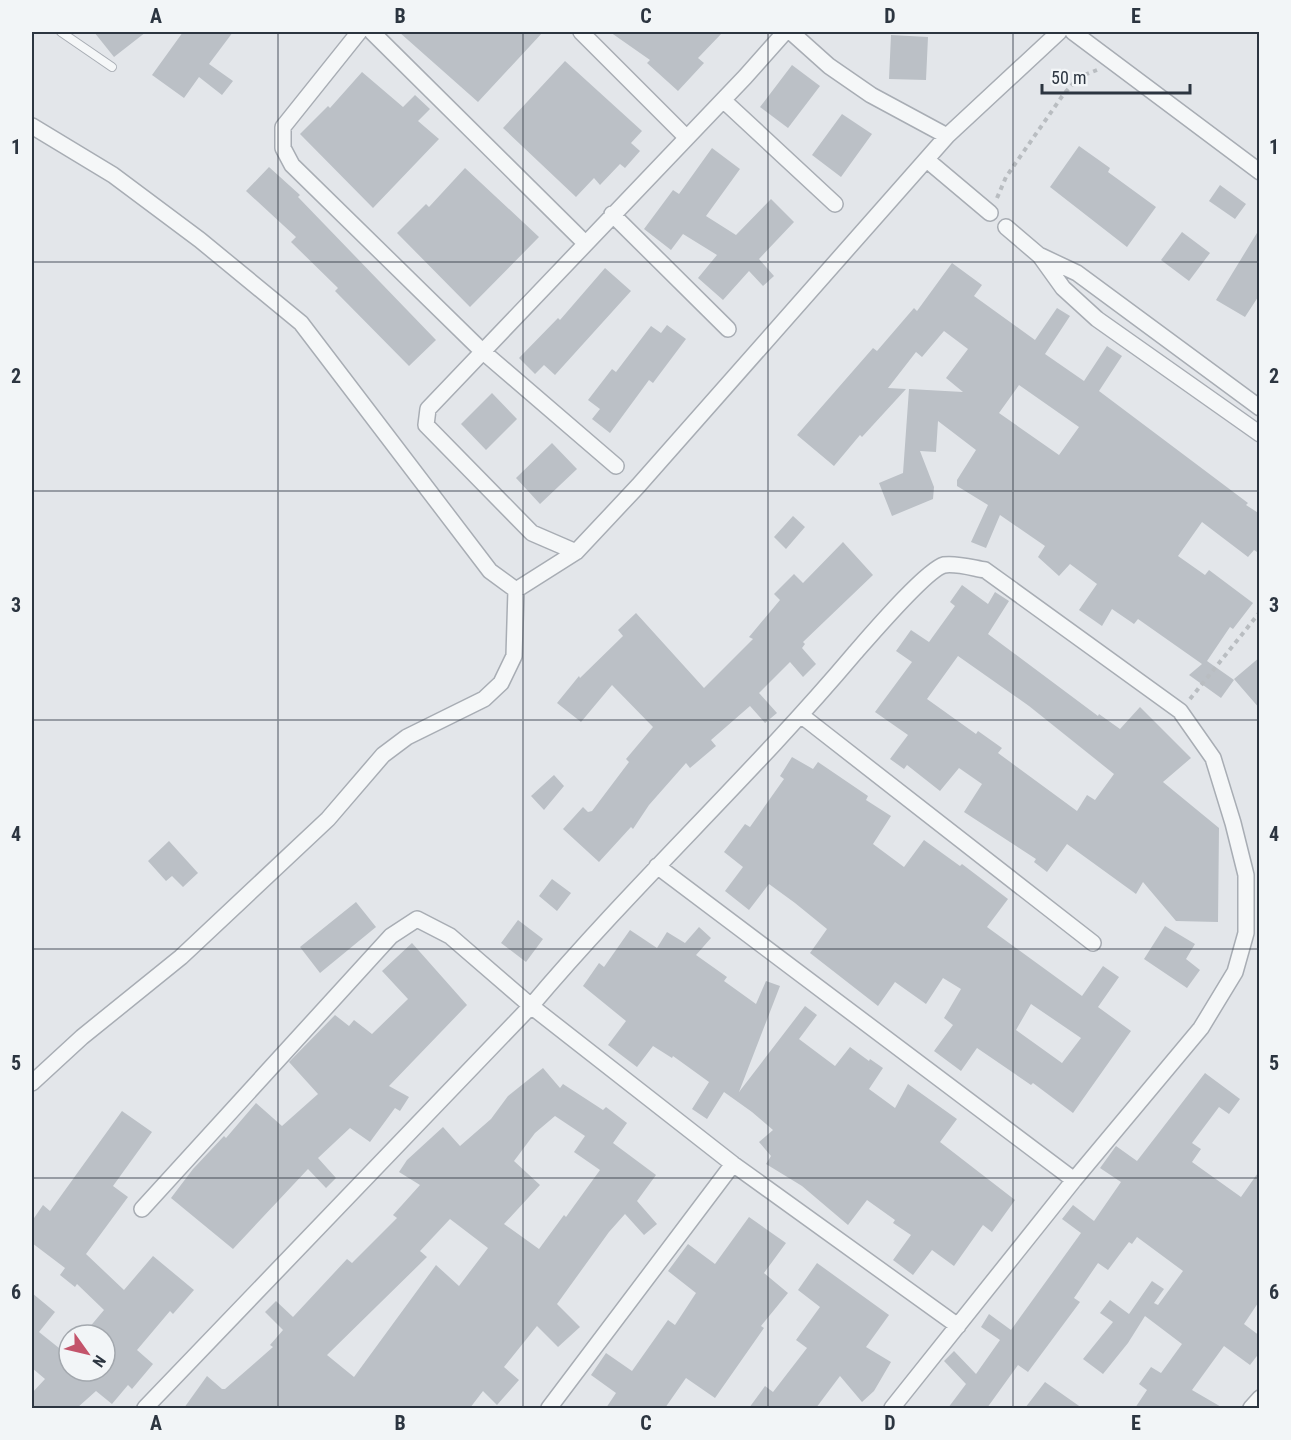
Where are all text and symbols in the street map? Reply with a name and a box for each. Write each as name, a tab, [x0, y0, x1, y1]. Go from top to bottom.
text: A	[150, 4, 162, 28]
text: B	[394, 4, 406, 28]
text: C	[640, 4, 652, 28]
text: D	[884, 4, 896, 28]
text: E	[1131, 4, 1141, 28]
scale bar	[1042, 57, 1190, 95]
text: 50 m	[1051, 67, 1086, 88]
text: 1	[11, 135, 21, 159]
text: 1	[1269, 135, 1279, 159]
text: 2	[11, 364, 21, 388]
text: 2	[1269, 364, 1279, 388]
text: 3	[11, 593, 21, 617]
text: 3	[1269, 593, 1279, 617]
text: 4	[11, 822, 21, 846]
text: 4	[1269, 822, 1279, 846]
text: 5	[11, 1051, 21, 1075]
text: 5	[1269, 1051, 1279, 1075]
text: 6	[11, 1280, 21, 1304]
text: 6	[1269, 1280, 1279, 1304]
north arrow	[57, 1323, 117, 1383]
text: N	[88, 1352, 110, 1370]
text: A	[150, 1411, 162, 1435]
text: B	[394, 1411, 406, 1435]
text: C	[640, 1411, 652, 1435]
text: D	[884, 1411, 896, 1435]
text: E	[1131, 1411, 1141, 1435]

